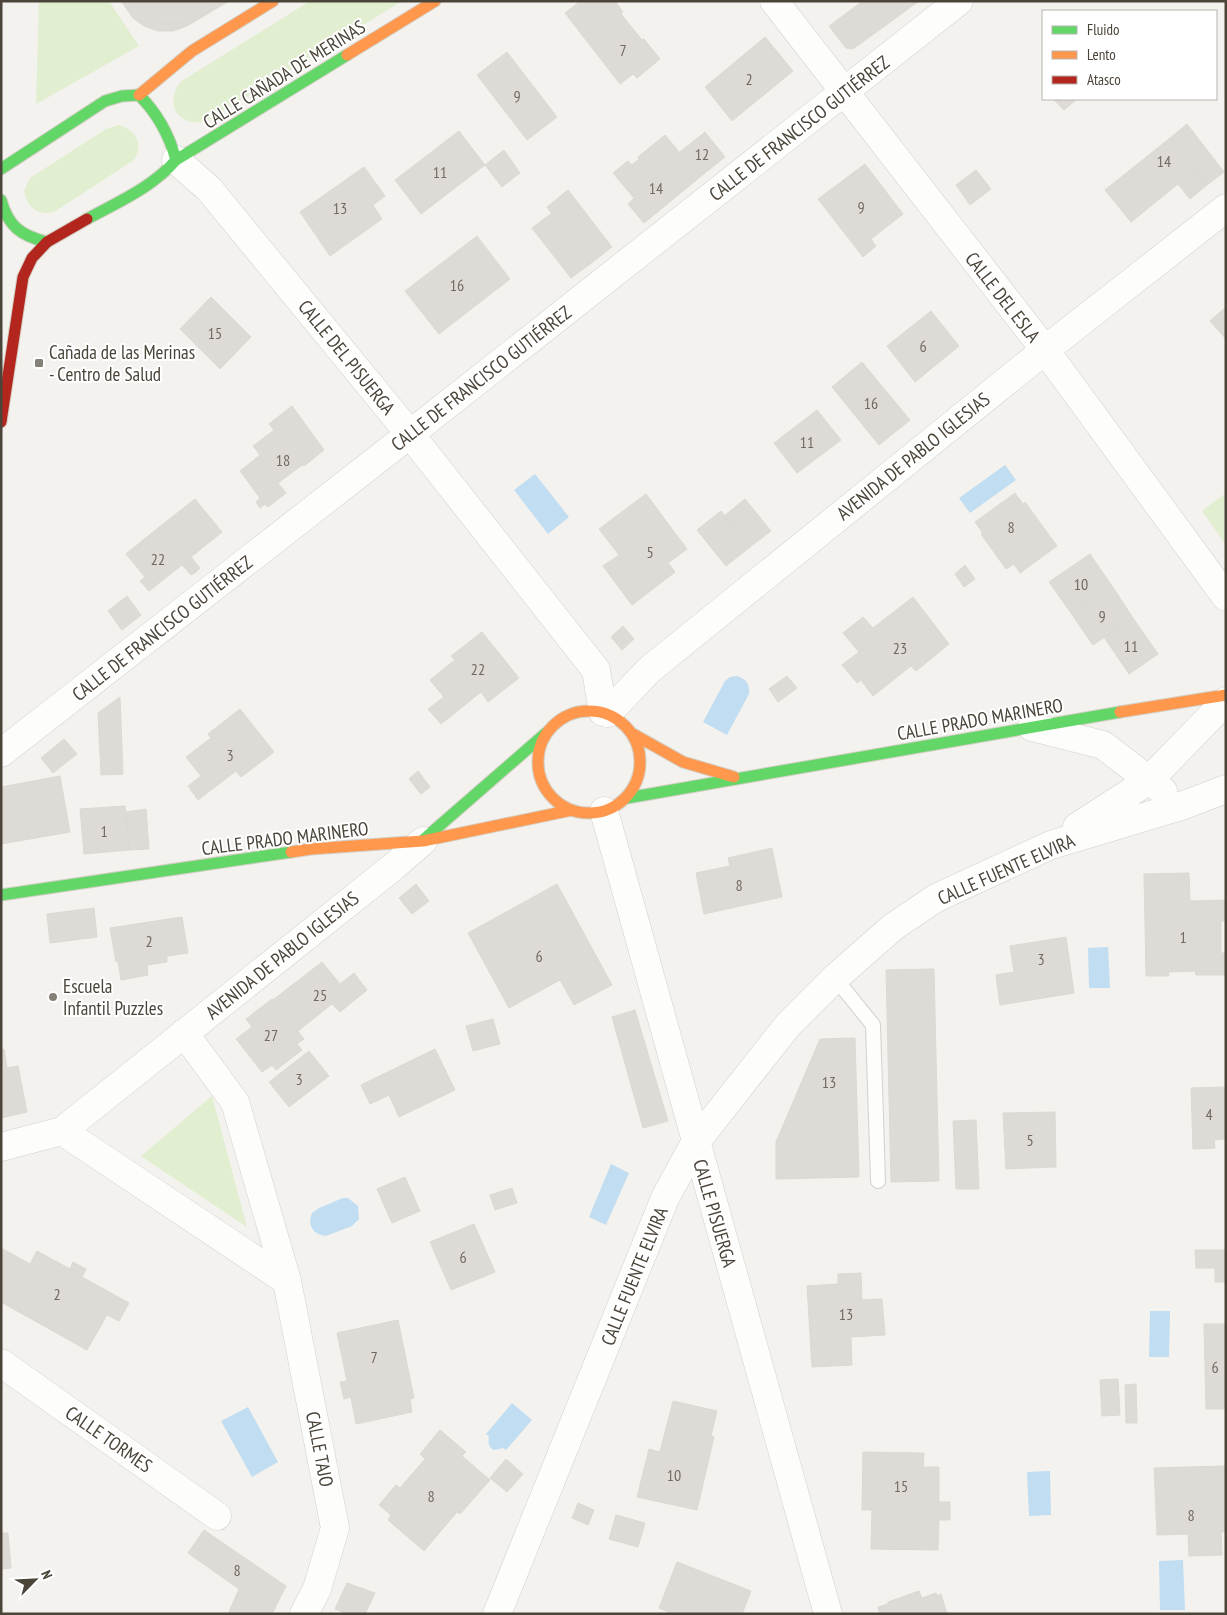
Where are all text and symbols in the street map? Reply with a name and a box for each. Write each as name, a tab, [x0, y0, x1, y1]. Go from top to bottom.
legend	[1042, 10, 1217, 100]
street label: CALLE CAÑADA DE MERINAS	[198, 14, 370, 134]
text: Fluido	[1087, 20, 1119, 39]
house number: 7	[619, 40, 627, 60]
text: Lento	[1087, 45, 1116, 64]
street label: CALLE DE FRANCISCO GUTIÉRREZ	[704, 50, 894, 206]
house number: 2	[745, 69, 753, 89]
text: Atasco	[1087, 70, 1121, 89]
house number: 9	[513, 86, 521, 106]
house number: 12	[695, 144, 709, 164]
house number: 14	[1157, 151, 1171, 171]
house number: 11	[433, 162, 447, 182]
house number: 14	[649, 178, 663, 198]
house number: 9	[857, 197, 865, 217]
house number: 13	[333, 198, 347, 218]
street label: CALLE DEL ESLA	[960, 247, 1046, 347]
house number: 16	[450, 275, 464, 295]
street label: CALLE DEL PISUERGA	[293, 295, 401, 419]
street label: CALLE DE FRANCISCO GUTIÉRREZ	[386, 300, 576, 456]
house number: 15	[208, 323, 222, 343]
house number: 6	[919, 336, 927, 356]
place label: Cañada de las Merinas - Centro de Salud	[49, 340, 195, 386]
marker: Cañada de las Merinas - Centro de Salud	[33, 357, 45, 369]
street label: AVENIDA DE PABLO IGLESIAS	[832, 387, 994, 525]
house number: 16	[864, 393, 878, 413]
house number: 11	[800, 432, 814, 452]
house number: 18	[276, 450, 290, 470]
house number: 8	[1007, 517, 1015, 537]
house number: 5	[646, 542, 654, 562]
house number: 22	[151, 549, 165, 569]
street label: CALLE DE FRANCISCO GUTIÉRREZ	[67, 550, 257, 706]
house number: 10	[1074, 574, 1088, 594]
house number: 9	[1098, 606, 1106, 626]
house number: 11	[1124, 636, 1138, 656]
house number: 23	[893, 638, 907, 658]
house number: 22	[471, 659, 485, 679]
street label: CALLE PRADO MARINERO	[895, 693, 1065, 745]
house number: 3	[226, 745, 234, 765]
street label: CALLE PRADO MARINERO	[200, 816, 370, 860]
house number: 1	[100, 821, 108, 841]
street label: CALLE FUENTE ELVIRA	[934, 828, 1078, 910]
house number: 8	[735, 875, 743, 895]
street label: AVENIDA DE PABLO IGLESIAS	[201, 886, 363, 1024]
house number: 1	[1179, 927, 1187, 947]
house number: 2	[145, 931, 153, 951]
house number: 6	[535, 946, 543, 966]
house number: 3	[1037, 949, 1045, 969]
place label: Escuela Infantil Puzzles	[63, 974, 163, 1020]
house number: 25	[313, 985, 327, 1005]
marker: Escuela Infantil Puzzles	[47, 991, 59, 1003]
house number: 27	[264, 1025, 278, 1045]
house number: 3	[295, 1069, 303, 1089]
house number: 13	[822, 1072, 836, 1092]
house number: 4	[1205, 1104, 1213, 1124]
house number: 5	[1026, 1130, 1034, 1150]
street label: CALLE PISUERGA	[688, 1156, 742, 1270]
street label: CALLE FUENTE ELVIRA	[595, 1203, 673, 1349]
house number: 6	[459, 1247, 467, 1267]
house number: 2	[53, 1284, 61, 1304]
house number: 13	[839, 1304, 853, 1324]
house number: 7	[370, 1347, 378, 1367]
house number: 6	[1211, 1357, 1219, 1377]
street label: CALLE TORMES	[61, 1400, 157, 1478]
street label: CALLE TAJO	[301, 1409, 339, 1489]
house number: 10	[667, 1465, 681, 1485]
house number: 15	[894, 1476, 908, 1496]
house number: 8	[427, 1486, 435, 1506]
house number: 8	[1187, 1505, 1195, 1525]
north arrow	[10, 1555, 60, 1605]
house number: 8	[233, 1560, 241, 1580]
text: N	[37, 1568, 57, 1582]

